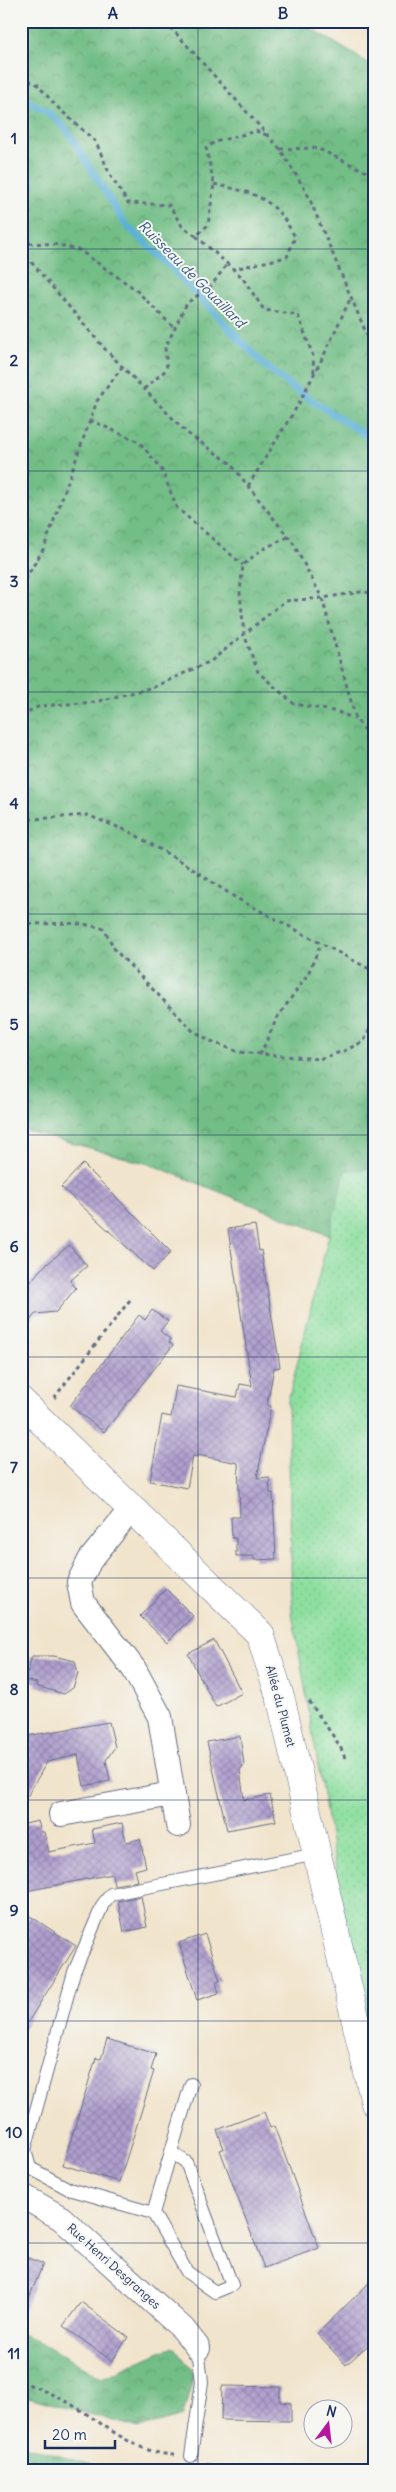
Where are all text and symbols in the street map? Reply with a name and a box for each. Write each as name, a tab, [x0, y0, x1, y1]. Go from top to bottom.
text: A	[108, 3, 118, 23]
text: B	[278, 3, 289, 23]
text: 1	[11, 128, 17, 148]
water label: Ruisseau de Gouaillard	[135, 217, 251, 333]
text: 2	[10, 350, 19, 370]
text: 3	[9, 571, 19, 591]
text: 4	[9, 793, 19, 813]
text: 5	[9, 1014, 19, 1034]
text: 6	[9, 1236, 19, 1256]
text: 7	[10, 1457, 18, 1477]
street label: Allée du Plumet	[263, 1664, 299, 1748]
text: 8	[9, 1679, 19, 1699]
text: 9	[9, 1900, 19, 1920]
text: 10	[6, 2122, 22, 2142]
street label: Rue Henri Desgranges	[64, 2220, 164, 2312]
text: 11	[8, 2343, 20, 2363]
north arrow	[304, 2400, 354, 2450]
text: N	[324, 2401, 338, 2421]
scale bar	[45, 2417, 115, 2449]
text: 20 m	[52, 2425, 87, 2444]

